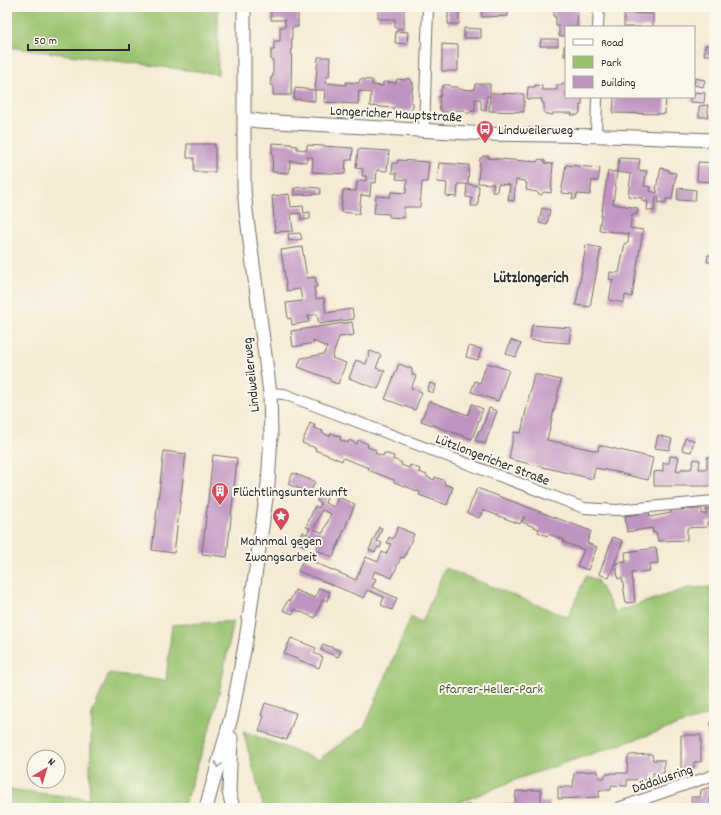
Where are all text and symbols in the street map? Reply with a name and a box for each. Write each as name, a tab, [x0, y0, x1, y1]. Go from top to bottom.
scale bar	[28, 26, 129, 52]
legend	[565, 26, 695, 98]
text: 50 m	[34, 33, 57, 50]
text: Road	[601, 35, 623, 52]
text: Park	[601, 55, 622, 72]
text: Building	[601, 75, 636, 92]
street label: Longericher Hauptstraße	[329, 102, 462, 128]
bus stop icon: Lindweilerweg	[475, 119, 495, 144]
place label: Lindweilerweg	[498, 121, 573, 141]
district label: Lützlongerich	[493, 268, 569, 290]
street label: Lindweilerweg	[238, 336, 266, 413]
street label: Lützlongericher Straße	[432, 430, 552, 492]
building icon: Flüchtlingsunterkunft	[210, 481, 230, 506]
place label: Flüchtlingsunterkunft	[233, 483, 348, 503]
place icon: Mahnmal gegen Zwangsarbeit	[271, 506, 291, 531]
place label: Mahnmal gegen Zwangsarbeit	[240, 532, 322, 568]
park label: Pfarrer-Heller-Park	[439, 680, 543, 700]
north arrow	[26, 749, 66, 789]
text: N	[44, 755, 58, 771]
street label: Dädalusring	[630, 760, 696, 800]
one-way arrow	[214, 762, 223, 769]

